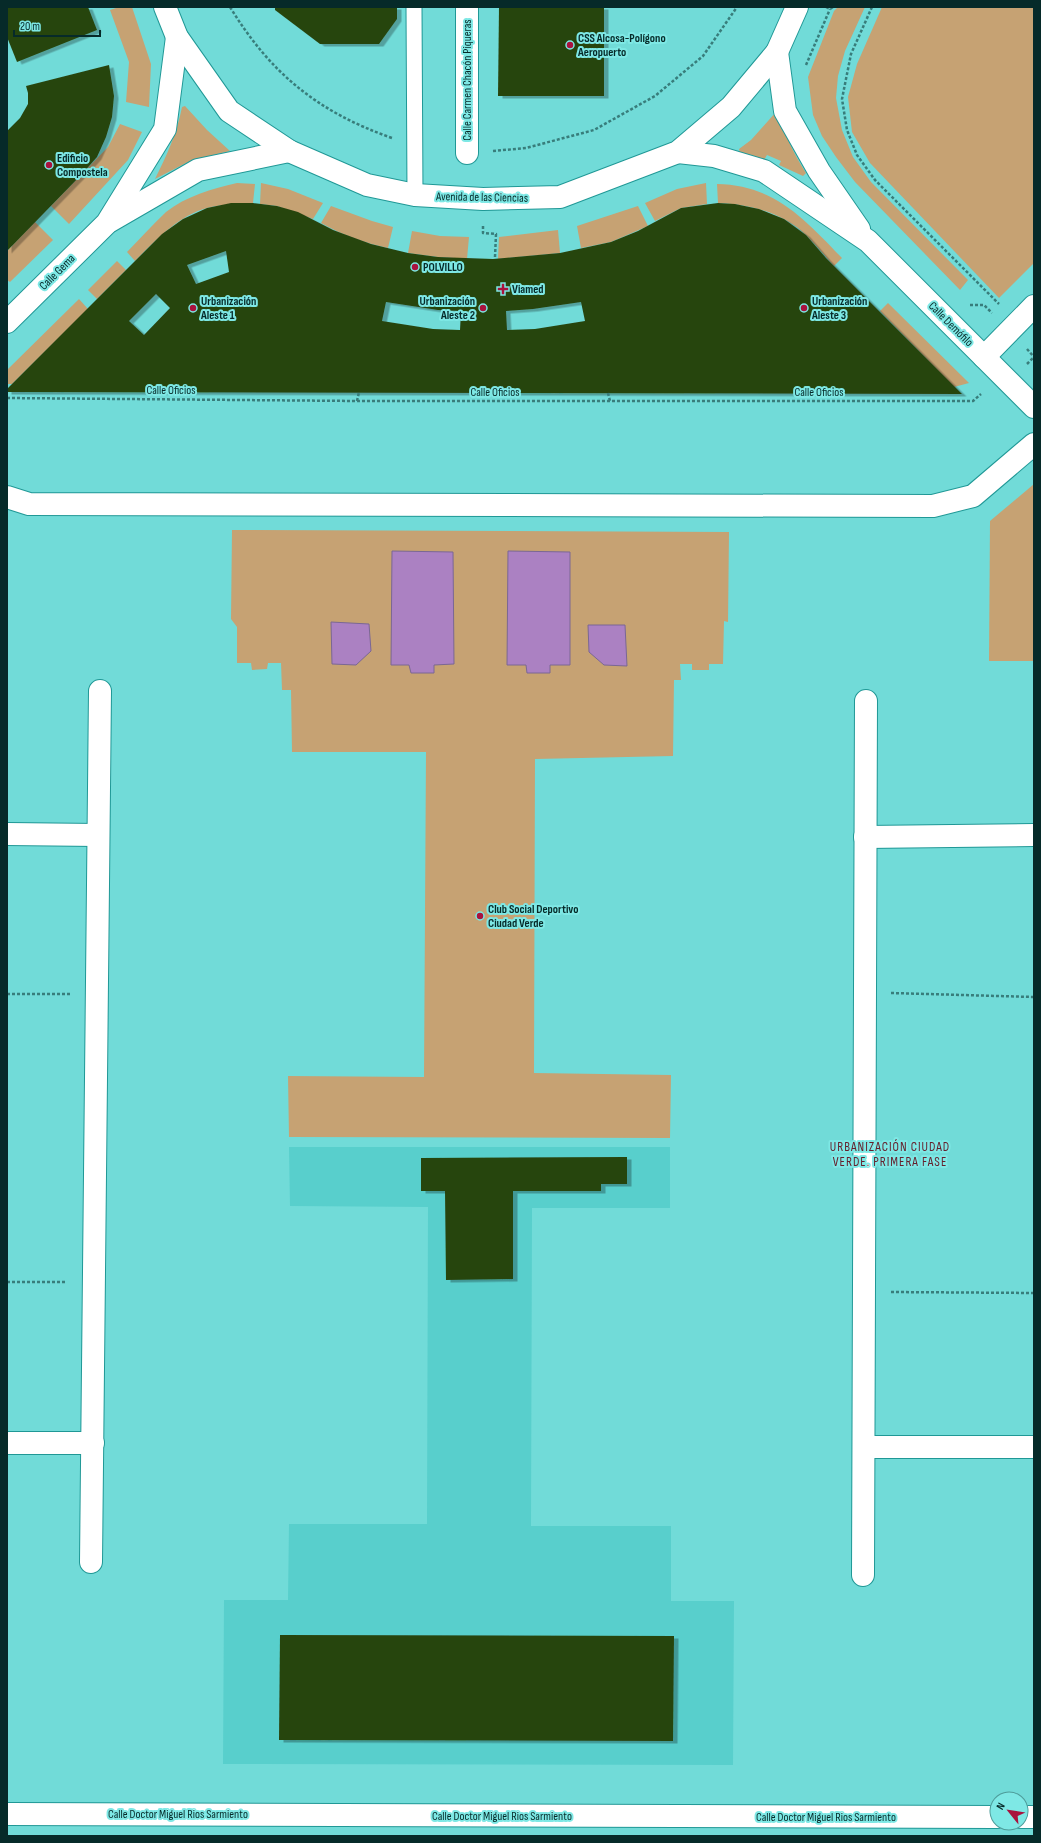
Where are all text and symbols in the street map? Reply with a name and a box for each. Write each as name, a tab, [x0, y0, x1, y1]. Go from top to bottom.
scale bar	[14, 12, 100, 38]
text: 20 m	[20, 19, 40, 34]
street label: Calle Carmen Chacón Piqueras	[460, 19, 475, 141]
place label: CSS Alcosa-Polígono Aeropuerto	[577, 31, 666, 60]
marker: CSS Alcosa-Polígono Aeropuerto	[565, 40, 575, 50]
place label: Edificio Compostela	[57, 151, 108, 180]
marker: Edificio Compostela	[44, 160, 54, 170]
street label: Avenida de las Ciencias	[435, 189, 528, 206]
street label: Calle Gema	[36, 251, 79, 293]
place label: POLVILLO	[423, 260, 463, 275]
marker: POLVILLO	[410, 262, 420, 272]
place label: Viamed	[512, 282, 544, 297]
marker: Viamed	[497, 283, 509, 295]
place label: Urbanización Aleste 1	[200, 294, 256, 323]
place label: Urbanización Aleste 2	[420, 294, 475, 323]
place label: Urbanización Aleste 3	[811, 294, 867, 323]
street label: Calle Demófilo	[925, 299, 976, 350]
marker: Urbanización Aleste 1	[188, 303, 198, 313]
marker: Urbanización Aleste 2	[478, 303, 488, 313]
marker: Urbanización Aleste 3	[799, 303, 809, 313]
street label: Calle Oficios	[147, 383, 195, 398]
street label: Calle Oficios	[471, 385, 519, 400]
street label: Calle Oficios	[795, 385, 843, 400]
place label: Club Social Deportivo Ciudad Verde	[488, 902, 578, 931]
marker: Club Social Deportivo Ciudad Verde	[475, 911, 485, 921]
district label: URBANIZACIÓN CIUDAD VERDE. PRIMERA FASE	[830, 1139, 950, 1170]
north arrow	[989, 1791, 1029, 1831]
text: N	[994, 1800, 1008, 1812]
street label: Calle Doctor Miguel Rios Sarmiento	[108, 1807, 248, 1822]
street label: Calle Doctor Miguel Rios Sarmiento	[432, 1809, 572, 1824]
street label: Calle Doctor Miguel Rios Sarmiento	[756, 1810, 896, 1825]

